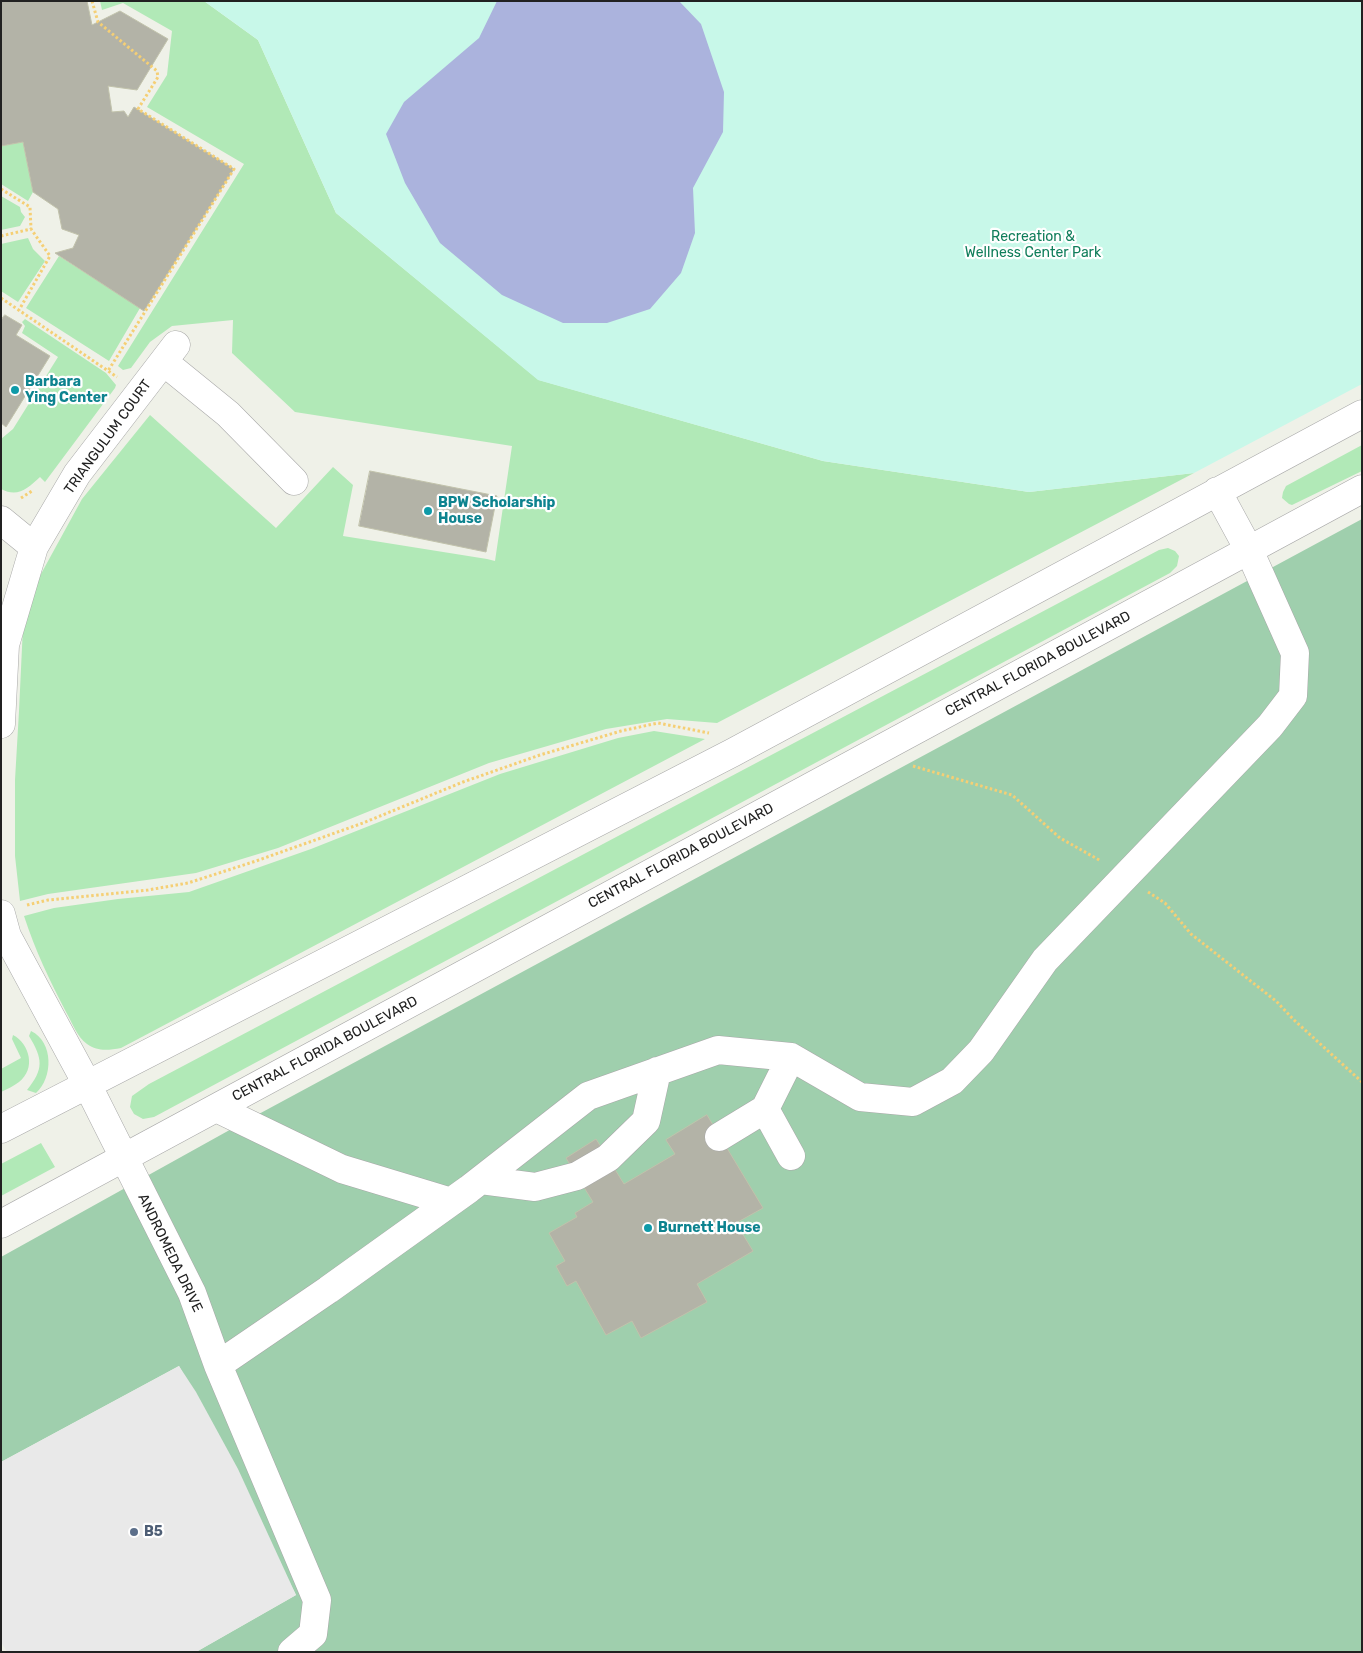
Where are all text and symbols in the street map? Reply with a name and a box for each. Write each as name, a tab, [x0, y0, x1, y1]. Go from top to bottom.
park label: Recreation & Wellness Center Park	[965, 229, 1101, 262]
place label: Barbara Ying Center	[25, 374, 107, 407]
street label: TRIANGULUM COURT	[61, 377, 155, 497]
marker: Barbara Ying Center	[9, 384, 21, 396]
place label: BPW Scholarship House	[438, 495, 555, 528]
marker: BPW Scholarship House	[422, 505, 434, 517]
street label: CENTRAL FLORIDA BOULEVARD	[942, 608, 1134, 720]
street label: CENTRAL FLORIDA BOULEVARD	[585, 800, 777, 912]
street label: CENTRAL FLORIDA BOULEVARD	[229, 993, 421, 1105]
street label: ANDROMEDA DRIVE	[134, 1191, 206, 1315]
place label: Burnett House	[658, 1220, 761, 1236]
marker: Burnett House	[642, 1222, 654, 1234]
place label: B5	[144, 1524, 163, 1540]
marker: B5	[128, 1526, 140, 1538]

